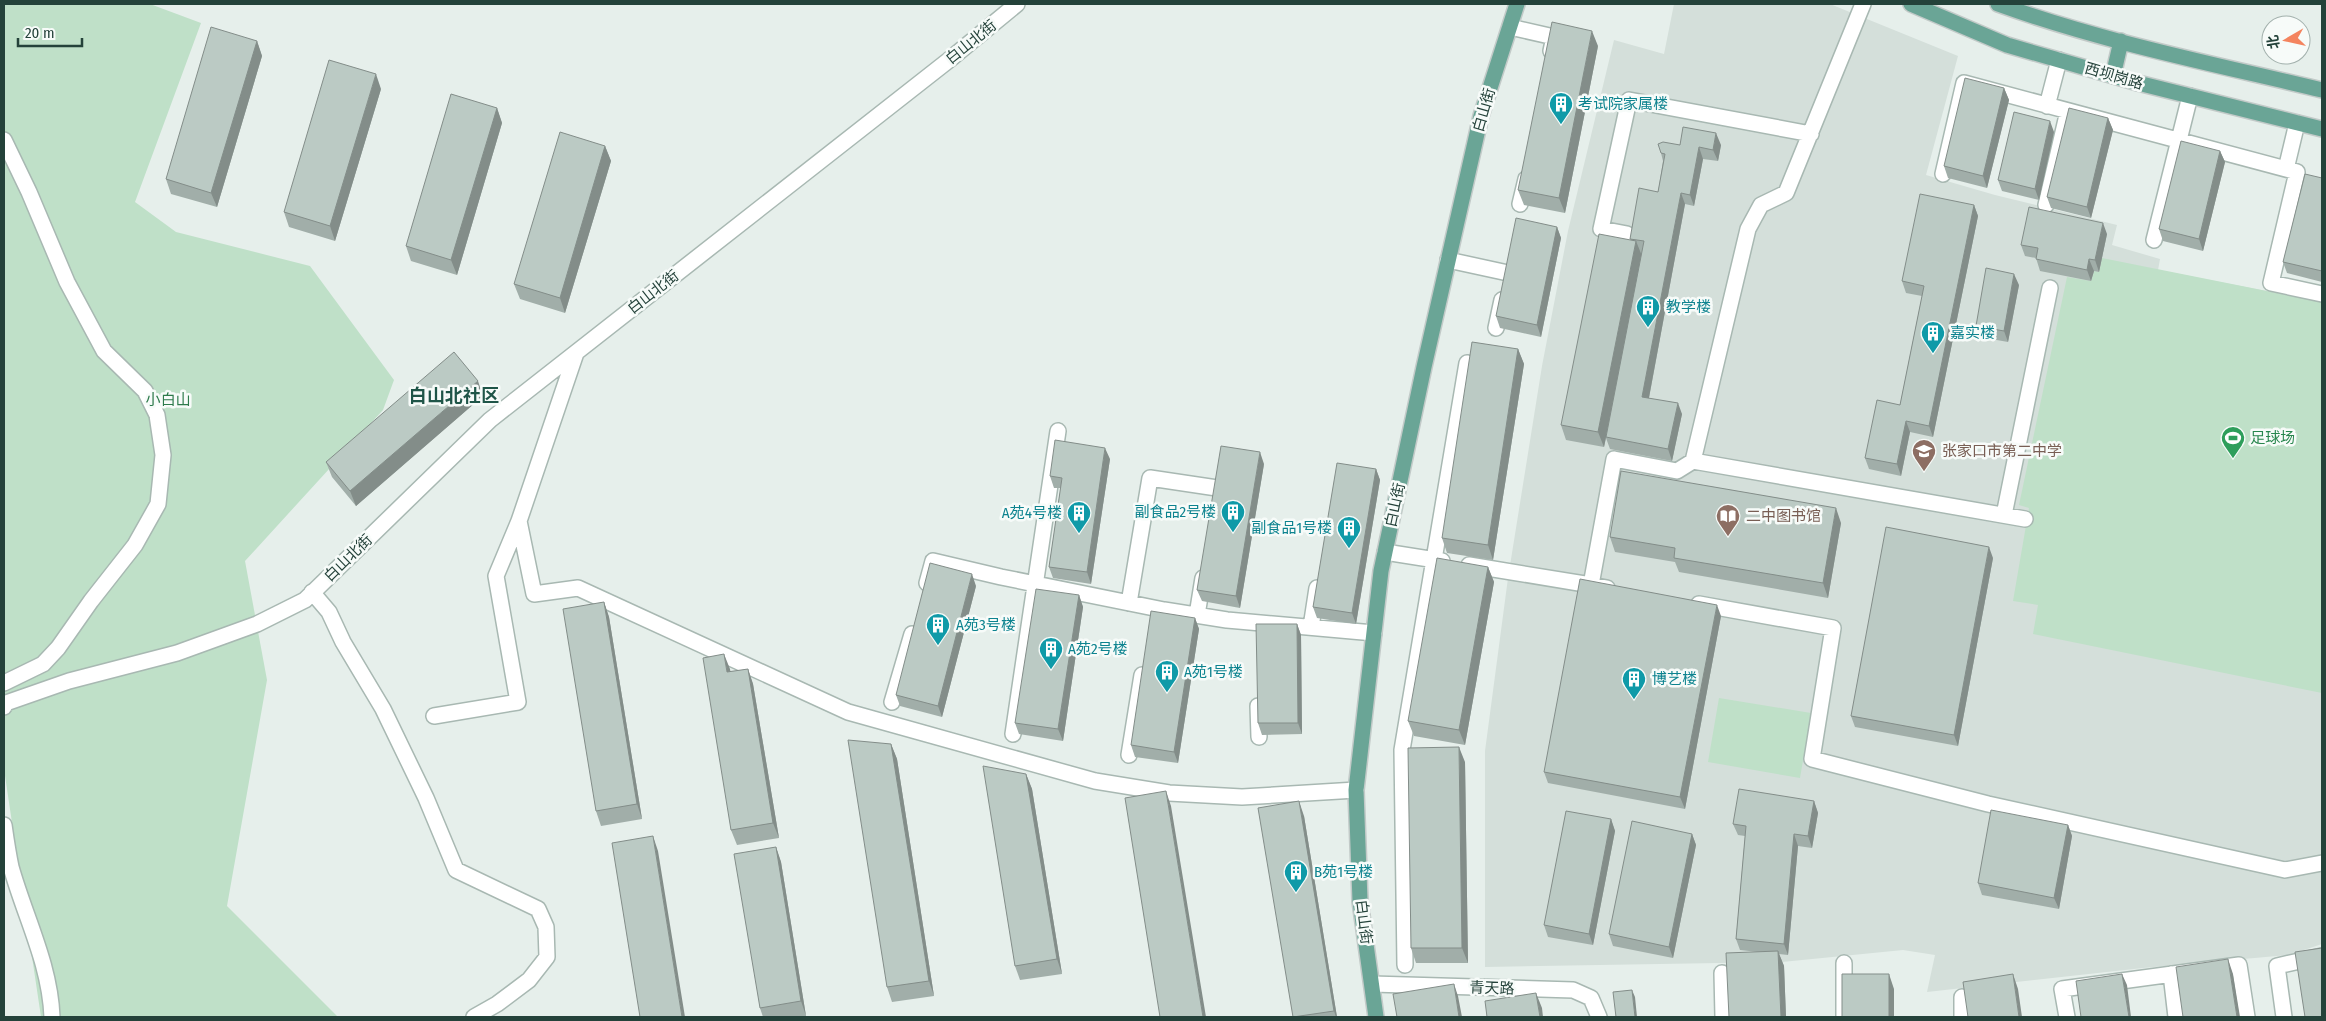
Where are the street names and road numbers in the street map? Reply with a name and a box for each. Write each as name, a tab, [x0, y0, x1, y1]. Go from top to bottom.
street label: 白山北街	[942, 16, 1000, 68]
street label: 西坝岗路	[2083, 59, 2145, 93]
street label: 白山街	[1469, 86, 1499, 134]
street label: 白山北街	[624, 266, 682, 318]
street label: 白山街	[1382, 481, 1408, 529]
street label: 白山北街	[320, 531, 376, 585]
street label: 白山街	[1352, 899, 1376, 945]
street label: 青天路	[1469, 978, 1515, 998]

